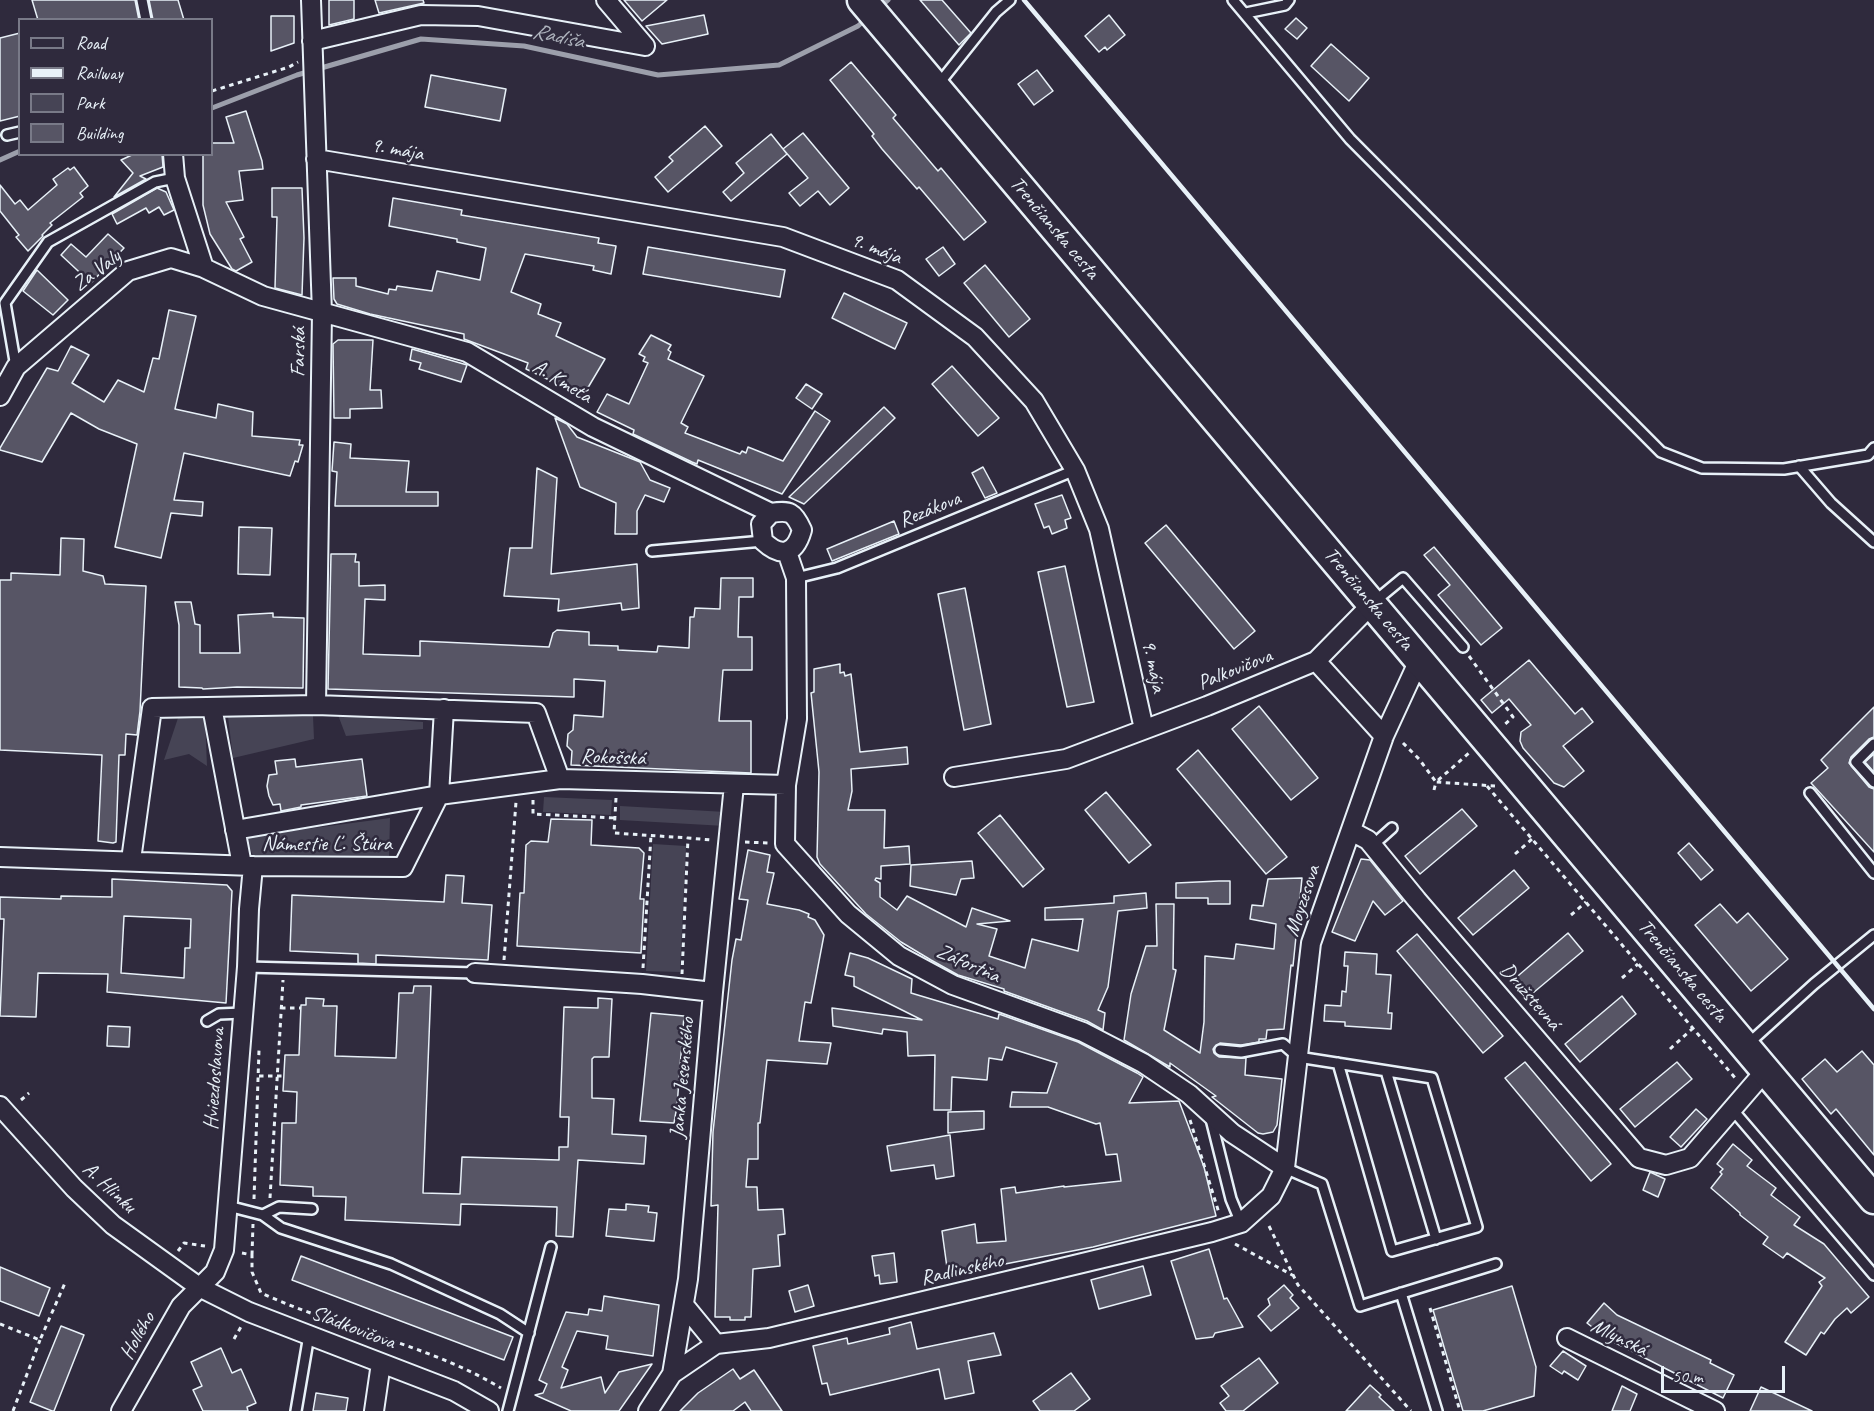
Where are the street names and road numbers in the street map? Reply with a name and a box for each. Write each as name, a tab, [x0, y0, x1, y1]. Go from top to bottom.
street label: 9. mája	[369, 133, 425, 167]
street label: Trenčianska cesta	[1004, 172, 1104, 284]
street label: 9. mája	[847, 227, 905, 271]
street label: Za Valy	[68, 245, 126, 297]
street label: Farská	[286, 327, 312, 377]
street label: A. Kmeťa	[528, 354, 596, 410]
street label: Rezákova	[895, 486, 965, 534]
street label: Trenčianska cesta	[1318, 543, 1418, 655]
street label: 9. mája	[1135, 637, 1171, 695]
street label: Palkovičova	[1194, 644, 1276, 696]
street label: Rokošská	[580, 744, 646, 772]
street label: Námestie Ľ. Štúra	[262, 831, 392, 857]
street label: Moyzesova	[1280, 862, 1326, 940]
street label: Trenčianska cesta	[1632, 915, 1732, 1027]
street label: Záfortňa	[932, 939, 1004, 989]
street label: Družstevná	[1494, 958, 1566, 1036]
street label: Janka Jesenského	[665, 1016, 701, 1140]
street label: Hviezdoslavova	[199, 1027, 231, 1131]
street label: A. Hlinku	[77, 1157, 141, 1219]
street label: Radlinského	[918, 1248, 1006, 1292]
street label: Sládkovičova	[307, 1300, 399, 1356]
street label: Hollého	[115, 1308, 161, 1364]
street label: Mlynská	[1587, 1314, 1651, 1362]

